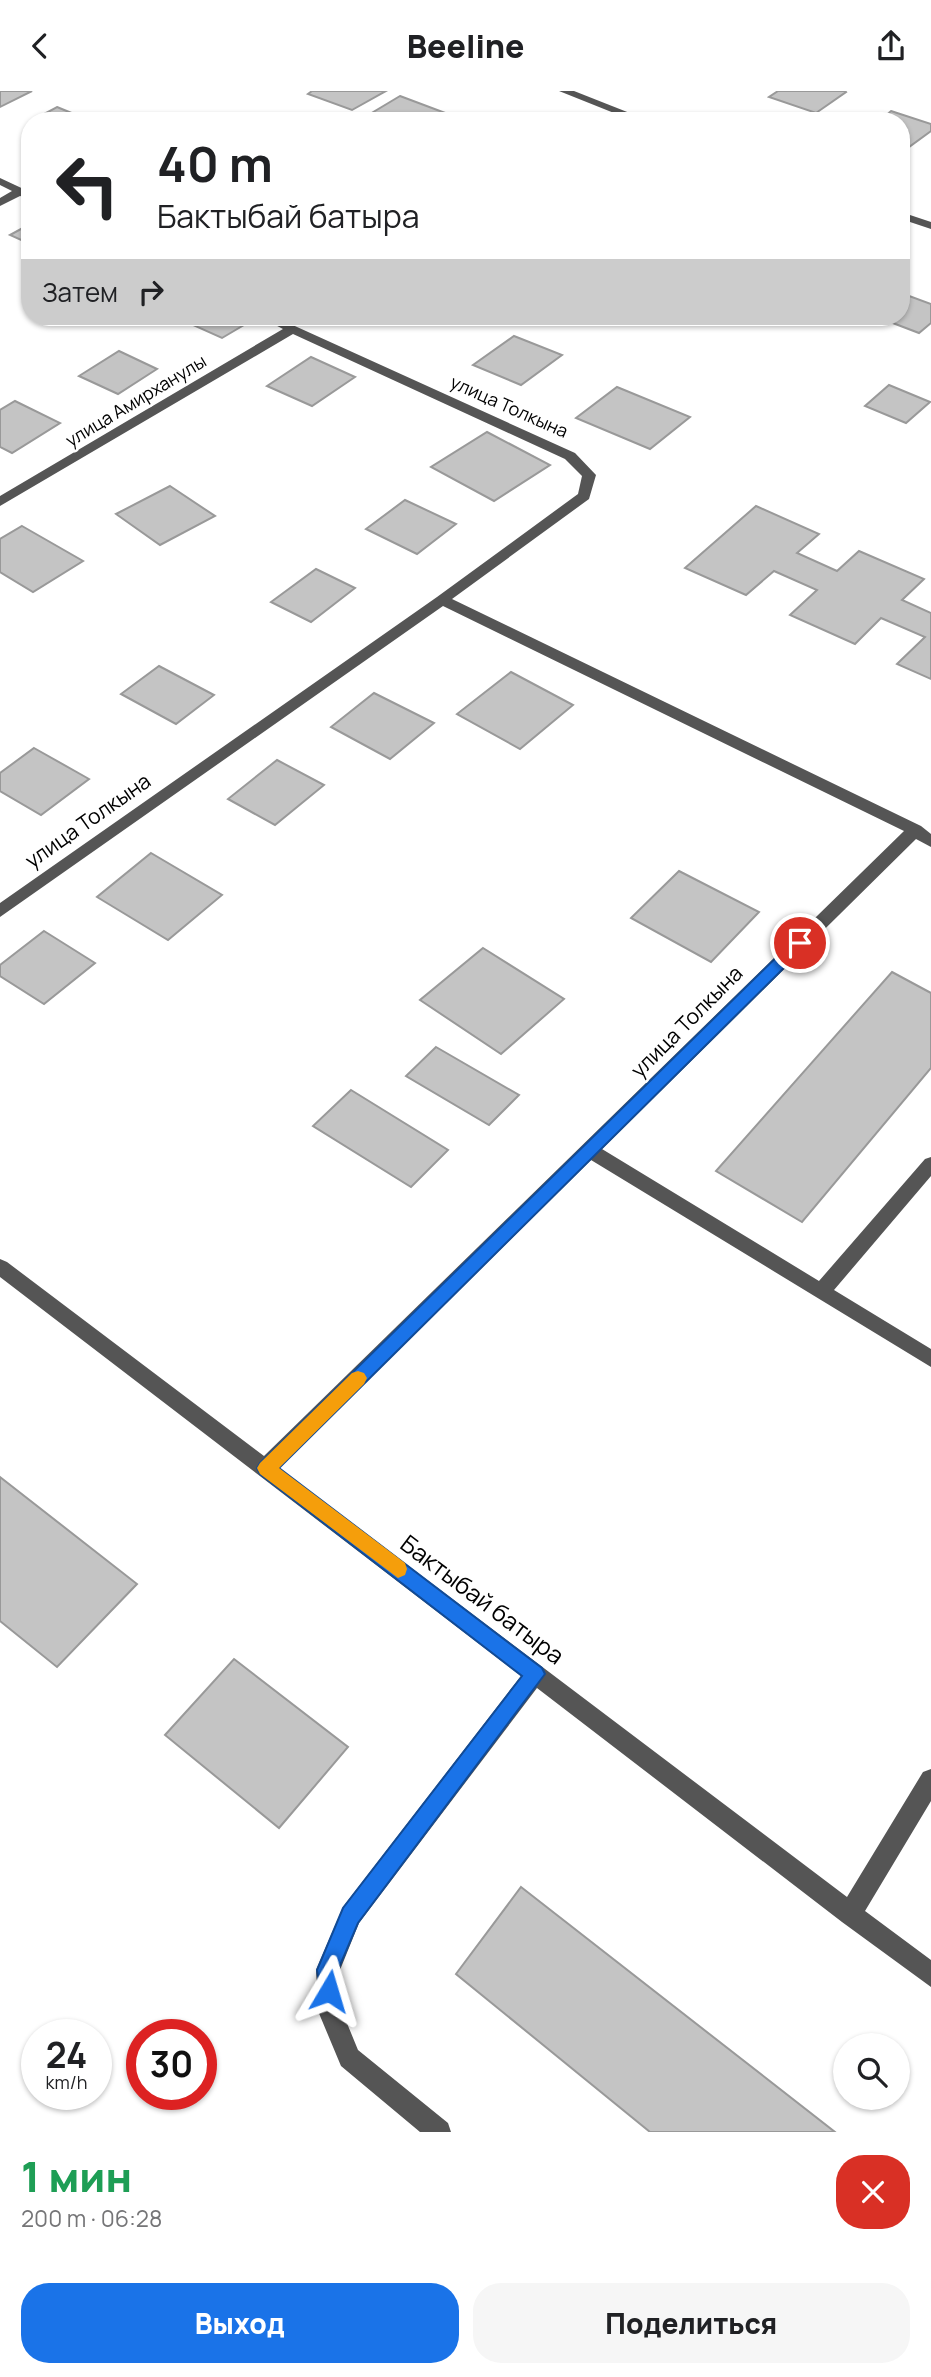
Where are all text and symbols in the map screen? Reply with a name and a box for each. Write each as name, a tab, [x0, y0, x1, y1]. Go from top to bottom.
text: Beeline	[407, 24, 524, 68]
icon: back	[21, 27, 59, 65]
icon: share	[872, 27, 910, 65]
text: 40 m	[157, 130, 273, 197]
icon: left	[42, 140, 133, 231]
text: Бактыбай батыра	[157, 194, 419, 238]
icon: right	[132, 273, 170, 311]
text: Затем	[42, 274, 118, 310]
street label: улица Амирханулы	[61, 349, 210, 452]
street label: улица Толкына	[447, 369, 572, 443]
street label: улица Толкына	[19, 766, 156, 874]
pin	[770, 913, 830, 973]
icon: arrive	[781, 924, 819, 962]
street label: улица Толкына	[624, 959, 748, 1083]
street label: Бактыбай батыра	[394, 1526, 571, 1671]
position arrow	[292, 1954, 366, 2028]
speed limit sign: 30	[126, 2019, 217, 2110]
text: 24	[46, 2031, 87, 2079]
map controls	[833, 2033, 910, 2110]
button: search	[833, 2033, 910, 2110]
text: km/h	[46, 2070, 87, 2094]
text: 1 мин	[21, 2147, 132, 2205]
button: close	[836, 2155, 910, 2229]
text: 200 m · 06:28	[21, 2202, 162, 2234]
button: Выход	[21, 2283, 459, 2363]
button: Поделиться	[473, 2283, 910, 2363]

